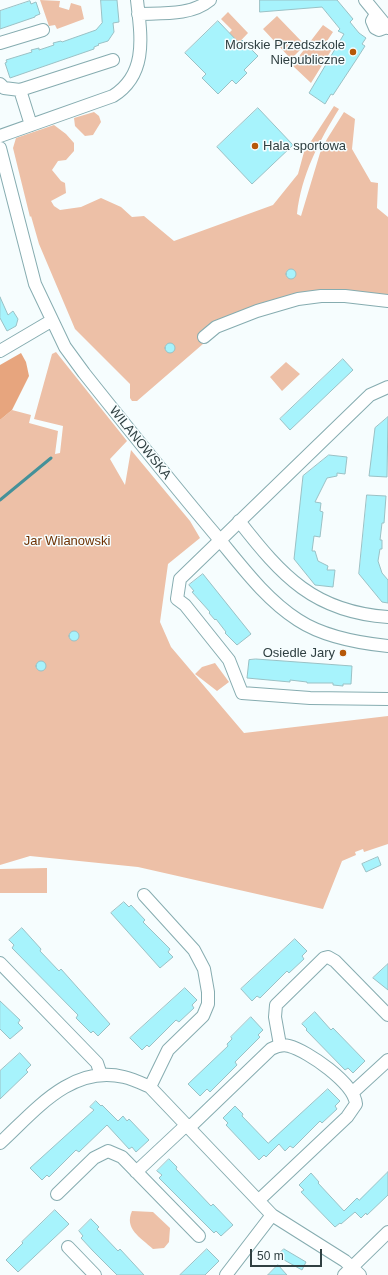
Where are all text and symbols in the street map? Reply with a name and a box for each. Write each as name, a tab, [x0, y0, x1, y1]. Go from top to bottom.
place label: Morskie Przedszkole Niepubliczne	[225, 37, 345, 68]
marker: Morskie Przedszkole Niepubliczne	[348, 47, 358, 57]
place label: Hala sportowa	[263, 138, 346, 154]
marker: Hala sportowa	[250, 141, 260, 151]
street label: WILANOWSKA	[106, 403, 174, 483]
park label: Jar Wilanowski	[24, 533, 110, 549]
place label: Osiedle Jary	[263, 645, 335, 661]
marker: Osiedle Jary	[338, 648, 348, 658]
scale bar	[252, 1241, 324, 1267]
text: 50 m	[257, 1249, 284, 1263]

